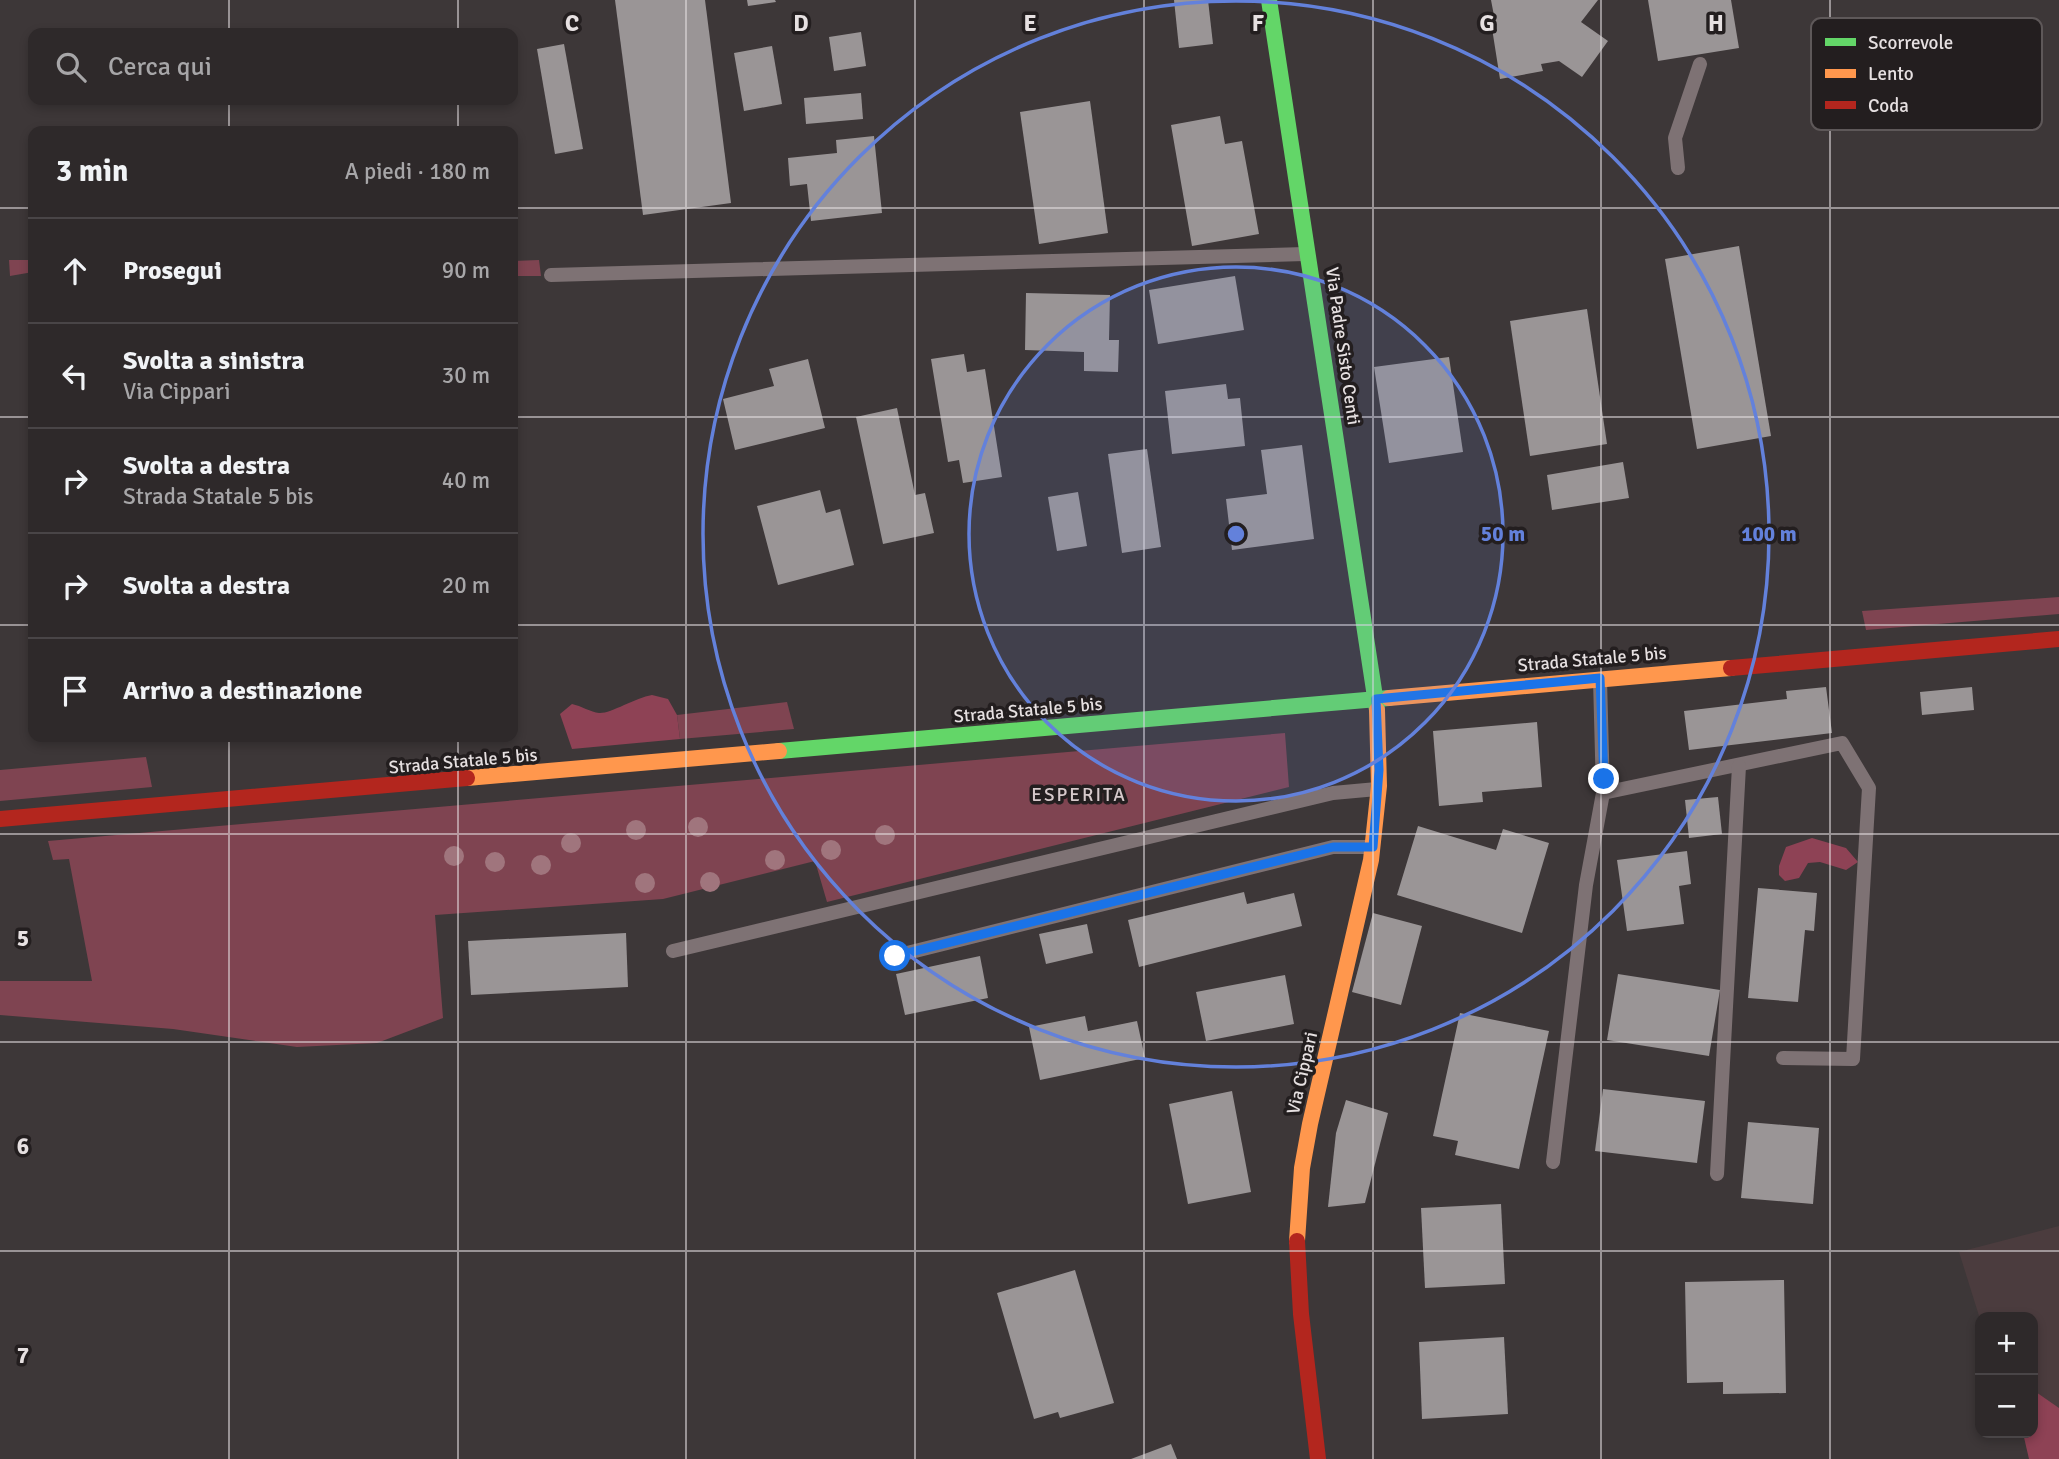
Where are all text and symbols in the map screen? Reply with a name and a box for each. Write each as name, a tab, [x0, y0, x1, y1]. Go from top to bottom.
text: C	[565, 9, 579, 38]
text: D	[793, 9, 809, 38]
text: E	[1023, 9, 1037, 38]
text: F	[1252, 9, 1264, 38]
text: G	[1479, 9, 1495, 38]
text: H	[1708, 9, 1724, 38]
legend	[1811, 18, 2042, 130]
search box	[28, 28, 518, 105]
text: Scorrevole	[1868, 31, 1953, 55]
icon: search	[52, 48, 90, 86]
text: Cerca qui	[108, 51, 212, 83]
text: Lento	[1868, 62, 1914, 86]
text: Coda	[1868, 94, 1909, 118]
text: 3 min	[56, 153, 128, 190]
text: A piedi · 180 m	[345, 157, 490, 186]
icon: ahead	[56, 252, 94, 290]
text: Prosegui	[123, 255, 222, 287]
text: 90 m	[442, 256, 490, 285]
street label: Via Padre Sisto Centi	[1321, 266, 1365, 426]
text: Svolta a sinistra	[123, 345, 305, 377]
icon: left	[56, 357, 94, 395]
text: 30 m	[442, 361, 490, 390]
text: Via Cippari	[123, 377, 230, 406]
text: Svolta a destra	[123, 450, 290, 482]
icon: right	[56, 462, 94, 500]
text: 40 m	[442, 466, 490, 495]
text: Strada Statale 5 bis	[123, 482, 314, 511]
text: 50 m	[1481, 521, 1525, 547]
text: 100 m	[1741, 521, 1797, 547]
centre of rings	[1224, 522, 1248, 546]
icon: right	[56, 567, 94, 605]
text: Svolta a destra	[123, 570, 290, 602]
text: 20 m	[442, 571, 490, 600]
street label: Strada Statale 5 bis	[1517, 642, 1667, 676]
icon: arrive	[56, 672, 94, 710]
text: Arrivo a destinazione	[123, 675, 363, 707]
street label: Strada Statale 5 bis	[953, 693, 1103, 727]
street label: Strada Statale 5 bis	[388, 744, 538, 778]
route end	[1588, 763, 1619, 794]
district label: ESPERITA	[1031, 783, 1127, 807]
text: 5	[17, 924, 29, 953]
route start	[879, 940, 910, 971]
street label: Via Cippari	[1282, 1030, 1322, 1116]
text: 6	[17, 1132, 29, 1161]
map controls	[1975, 1312, 2038, 1438]
button: +	[1975, 1312, 2038, 1375]
text: 7	[17, 1341, 29, 1370]
button: −	[1975, 1375, 2038, 1438]

